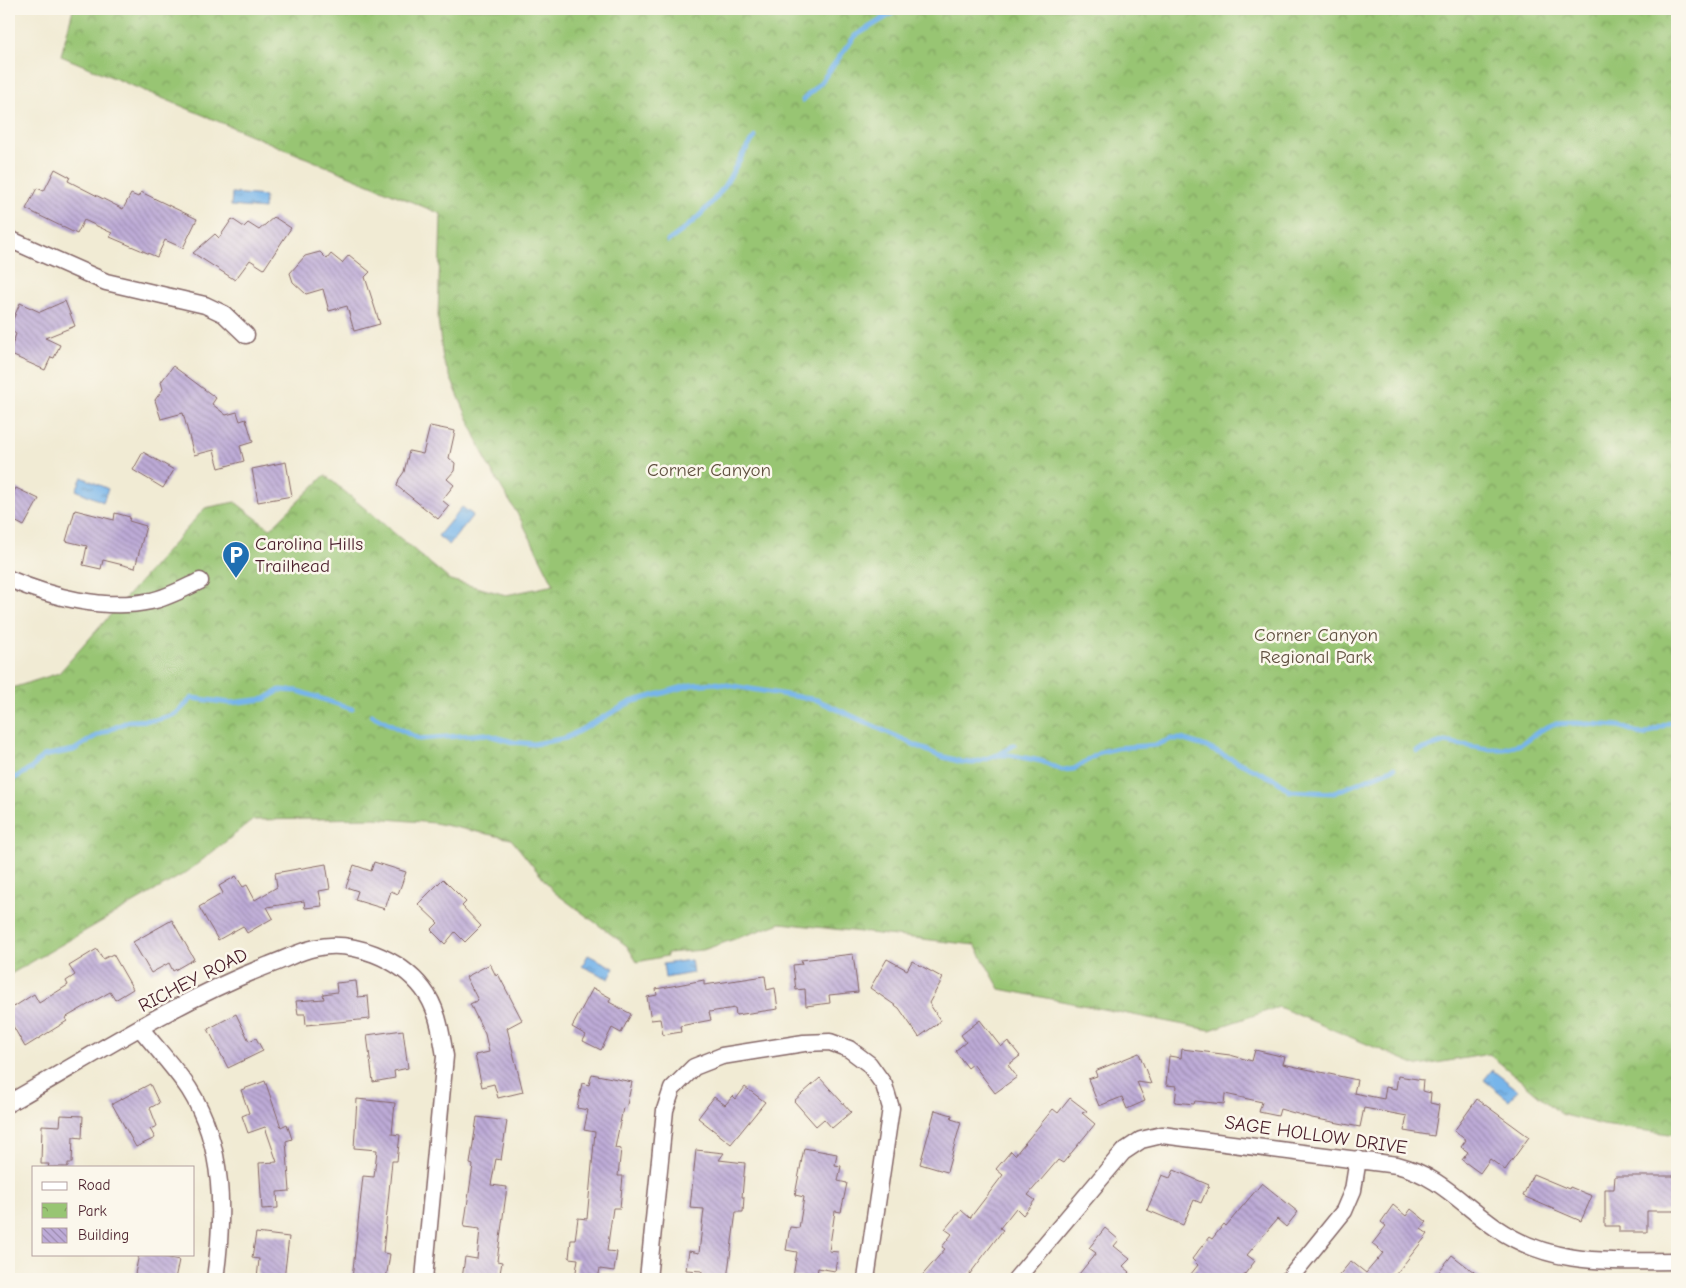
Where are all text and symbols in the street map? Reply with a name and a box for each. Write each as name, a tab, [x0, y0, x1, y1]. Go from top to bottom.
park label: Corner Canyon	[647, 459, 771, 481]
place label: Carolina Hills Trailhead	[255, 533, 363, 577]
parking icon: Carolina Hills Trailhead	[221, 540, 251, 579]
park label: Corner Canyon Regional Park	[1254, 624, 1378, 668]
street label: RICHEY ROAD	[135, 943, 251, 1017]
street label: SAGE HOLLOW DRIVE	[1223, 1111, 1409, 1159]
legend	[32, 1166, 195, 1256]
text: Road	[78, 1176, 110, 1194]
text: Park	[78, 1202, 107, 1220]
text: Building	[78, 1226, 129, 1244]

